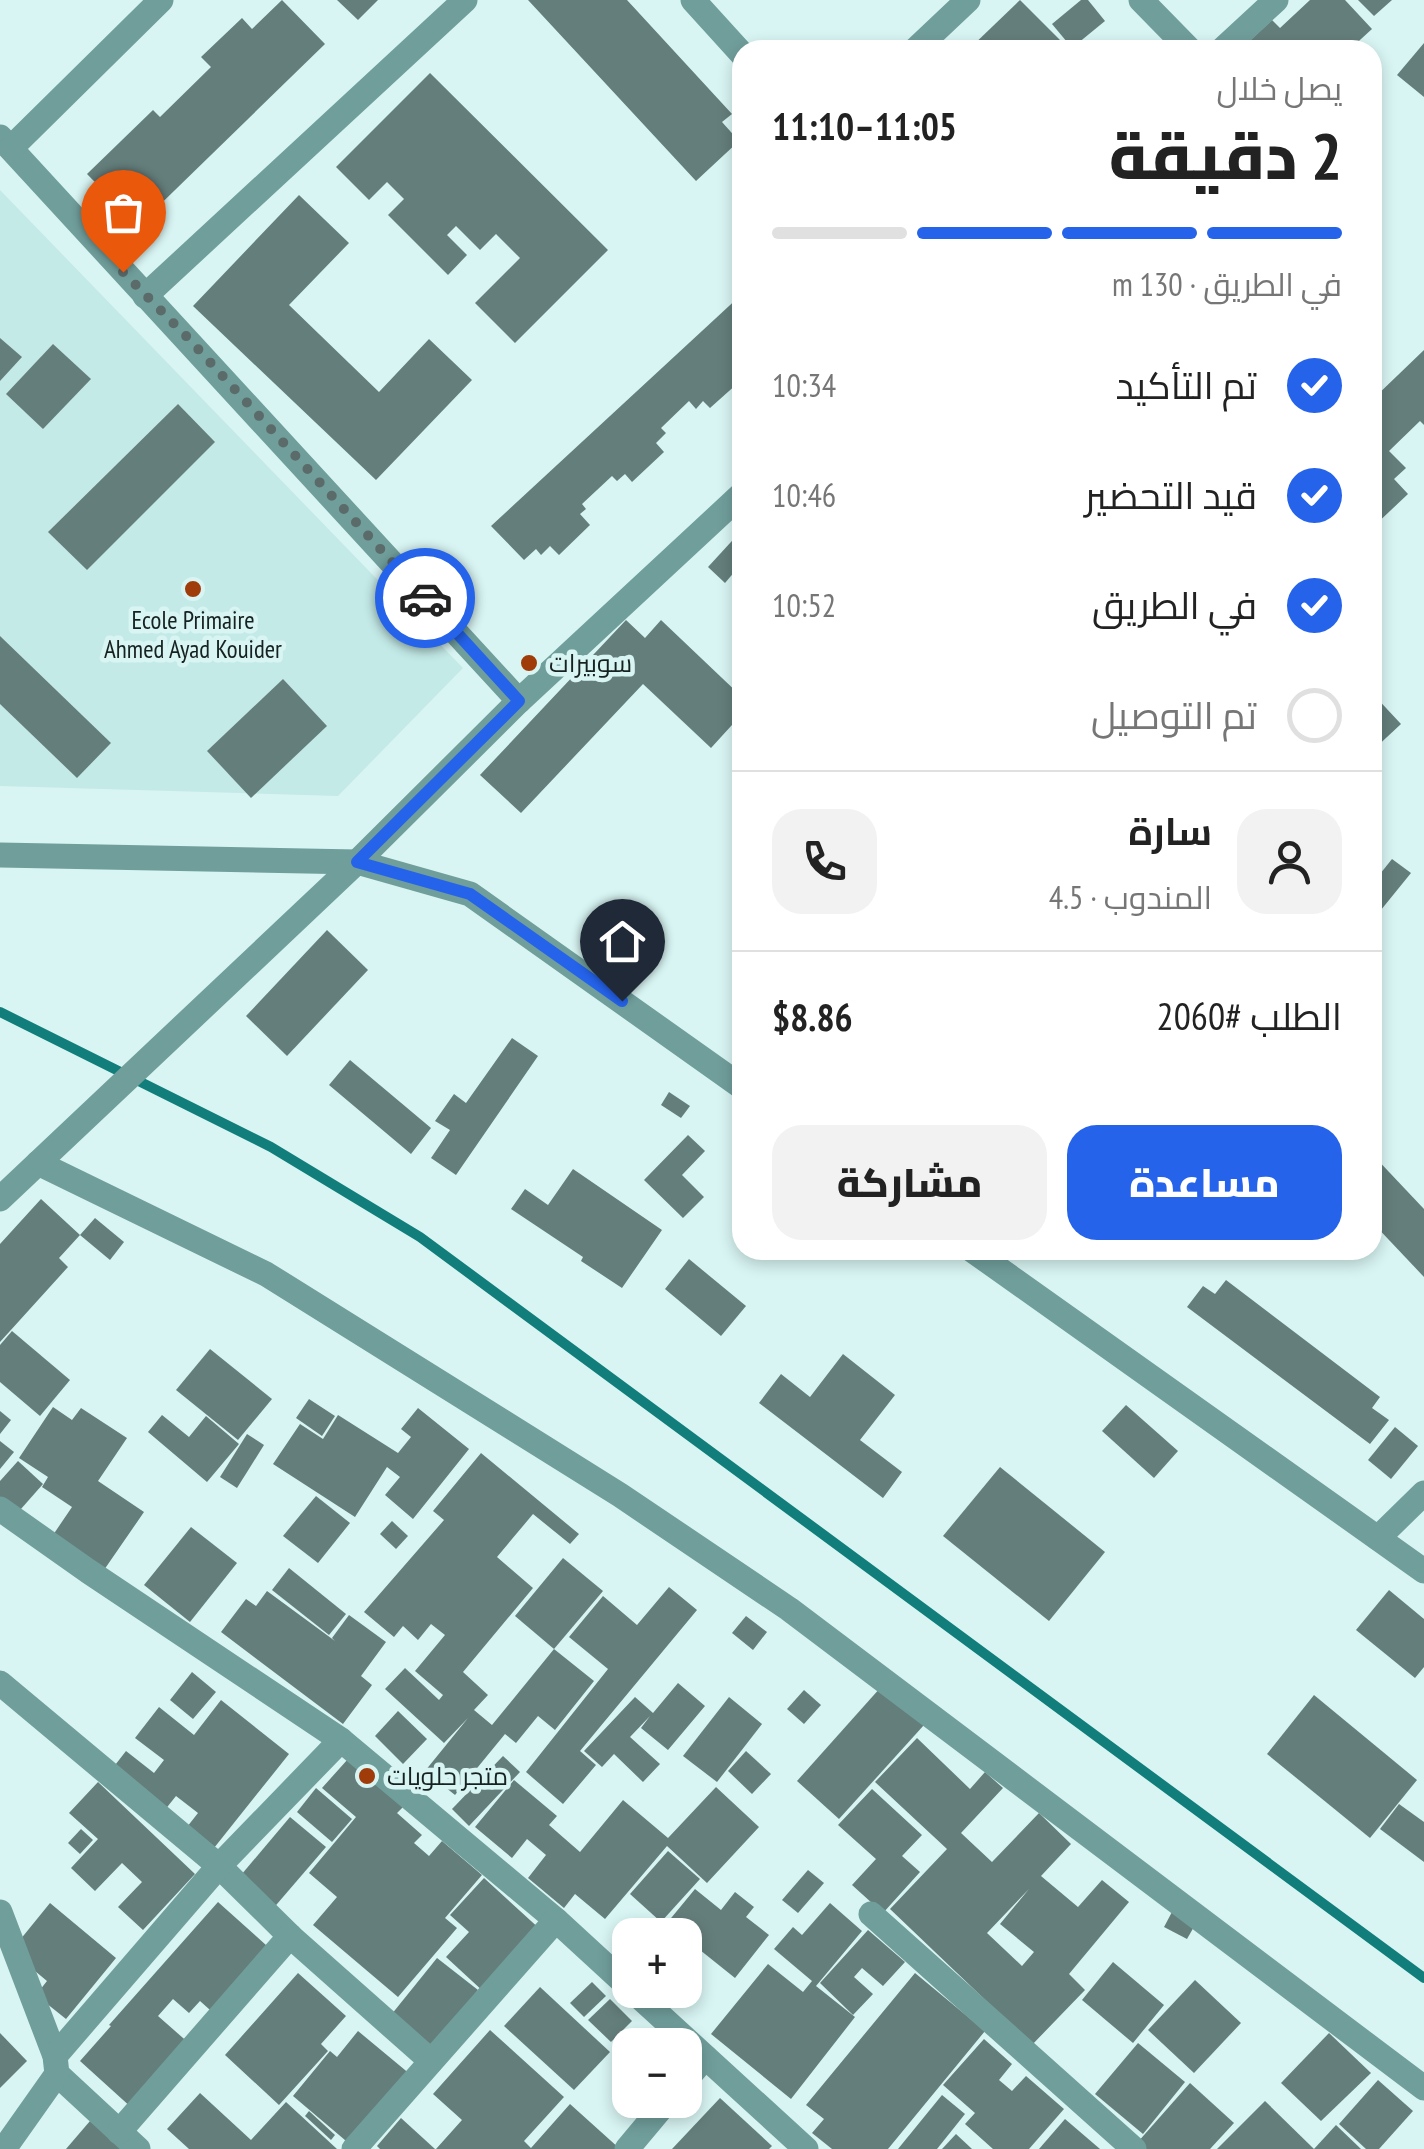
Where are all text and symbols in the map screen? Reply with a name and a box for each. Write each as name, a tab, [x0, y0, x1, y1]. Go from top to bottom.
text: يصل خلال	[1216, 67, 1342, 109]
text: 11:05–11:10	[772, 101, 957, 150]
text: 2 دقيقة	[1109, 113, 1342, 197]
pin	[81, 170, 166, 273]
icon: bag	[96, 185, 151, 240]
text: في الطريق · 130 m	[1112, 263, 1342, 305]
icon: check	[1287, 358, 1342, 413]
text: تم التأكيد	[1115, 360, 1257, 409]
text: 10:34	[772, 364, 836, 406]
icon: check	[1287, 468, 1342, 523]
text: قيد التحضير	[1085, 470, 1257, 519]
text: 10:46	[772, 474, 836, 516]
courier	[375, 548, 475, 648]
icon: car	[398, 571, 453, 626]
marker: Ecole Primaire Ahmed Ayad Kouider	[182, 578, 204, 600]
icon: check	[1287, 578, 1342, 633]
text: في الطريق	[1092, 580, 1257, 629]
text: 10:52	[772, 584, 836, 626]
place label: Ecole Primaire Ahmed Ayad Kouider	[104, 604, 282, 665]
place label: سوبيرات	[549, 647, 632, 679]
marker: سوبيرات	[518, 652, 540, 674]
text: تم التوصيل	[1091, 690, 1257, 739]
text: سارة	[1129, 806, 1212, 855]
button: phone	[772, 809, 877, 914]
button: person	[1237, 809, 1342, 914]
text: المندوب · 4.5	[1049, 876, 1212, 918]
pin	[580, 899, 665, 1002]
icon: home	[595, 914, 650, 969]
text: الطلب #2060	[1157, 991, 1342, 1040]
text: $8.86	[772, 992, 853, 1041]
button: مشاركة	[772, 1125, 1047, 1240]
button: مساعدة	[1067, 1125, 1342, 1240]
place label: متجر حلويات	[387, 1760, 508, 1792]
marker: متجر حلويات	[356, 1765, 378, 1787]
map controls	[612, 1918, 702, 2118]
button: +	[612, 1918, 702, 2008]
button: −	[612, 2028, 702, 2118]

